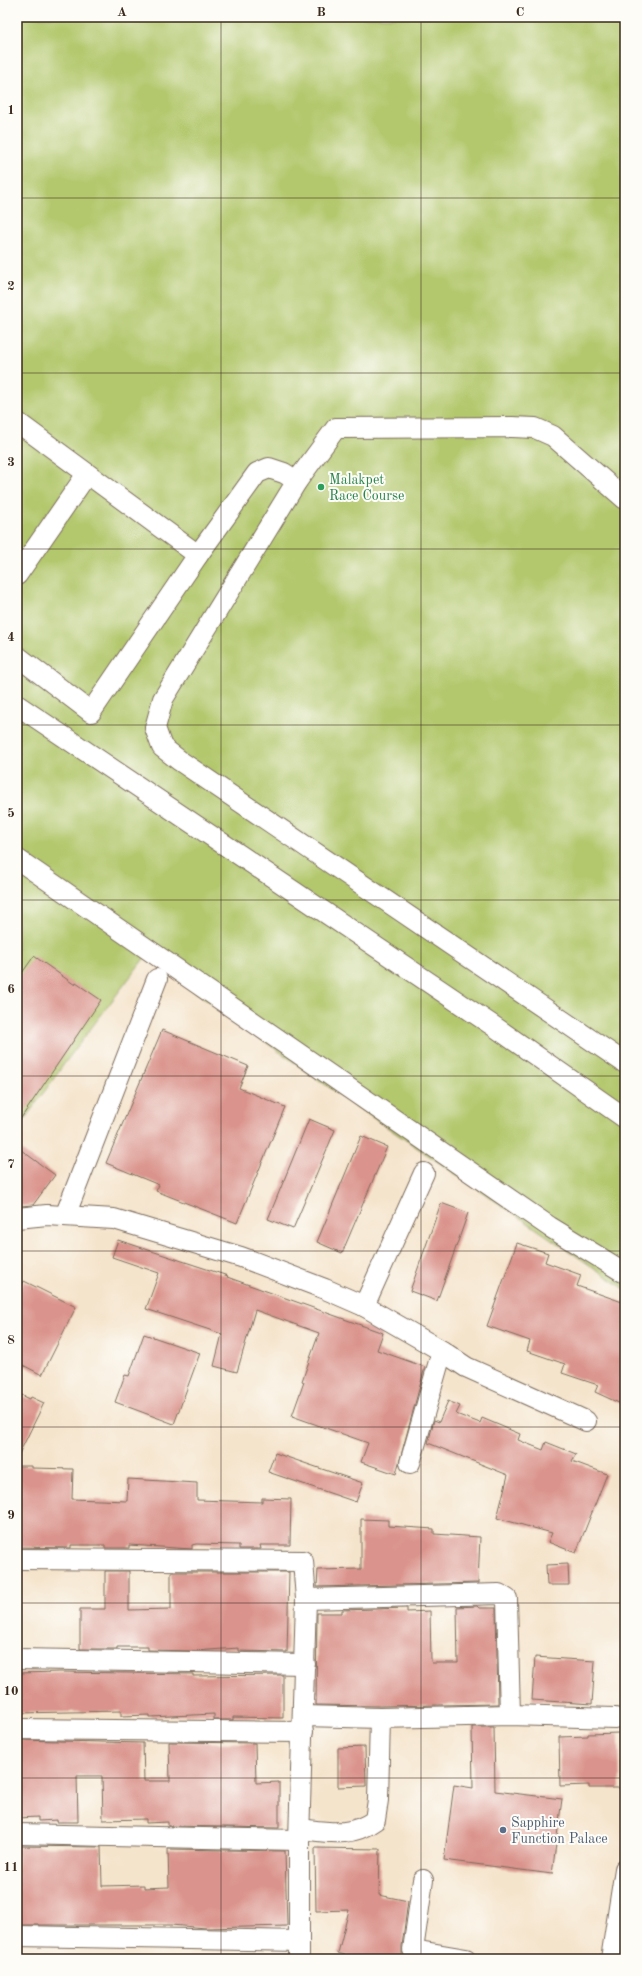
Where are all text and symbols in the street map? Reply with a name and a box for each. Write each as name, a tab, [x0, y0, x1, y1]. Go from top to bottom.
text: A	[117, 6, 127, 19]
text: B	[316, 6, 326, 19]
text: C	[516, 6, 524, 19]
text: 1	[7, 104, 15, 117]
text: 2	[7, 280, 15, 293]
text: 3	[7, 456, 15, 469]
place label: Malakpet Race Course	[329, 473, 404, 503]
marker: Malakpet Race Course	[316, 482, 326, 492]
text: 4	[7, 631, 15, 644]
text: 5	[7, 807, 15, 820]
text: 6	[7, 983, 15, 996]
text: 7	[7, 1158, 15, 1171]
text: 8	[7, 1334, 15, 1347]
text: 9	[7, 1509, 15, 1522]
text: 10	[3, 1685, 19, 1698]
place label: Sapphire Function Palace	[511, 1816, 608, 1846]
marker: Sapphire Function Palace	[498, 1825, 508, 1835]
text: 11	[3, 1861, 19, 1874]

